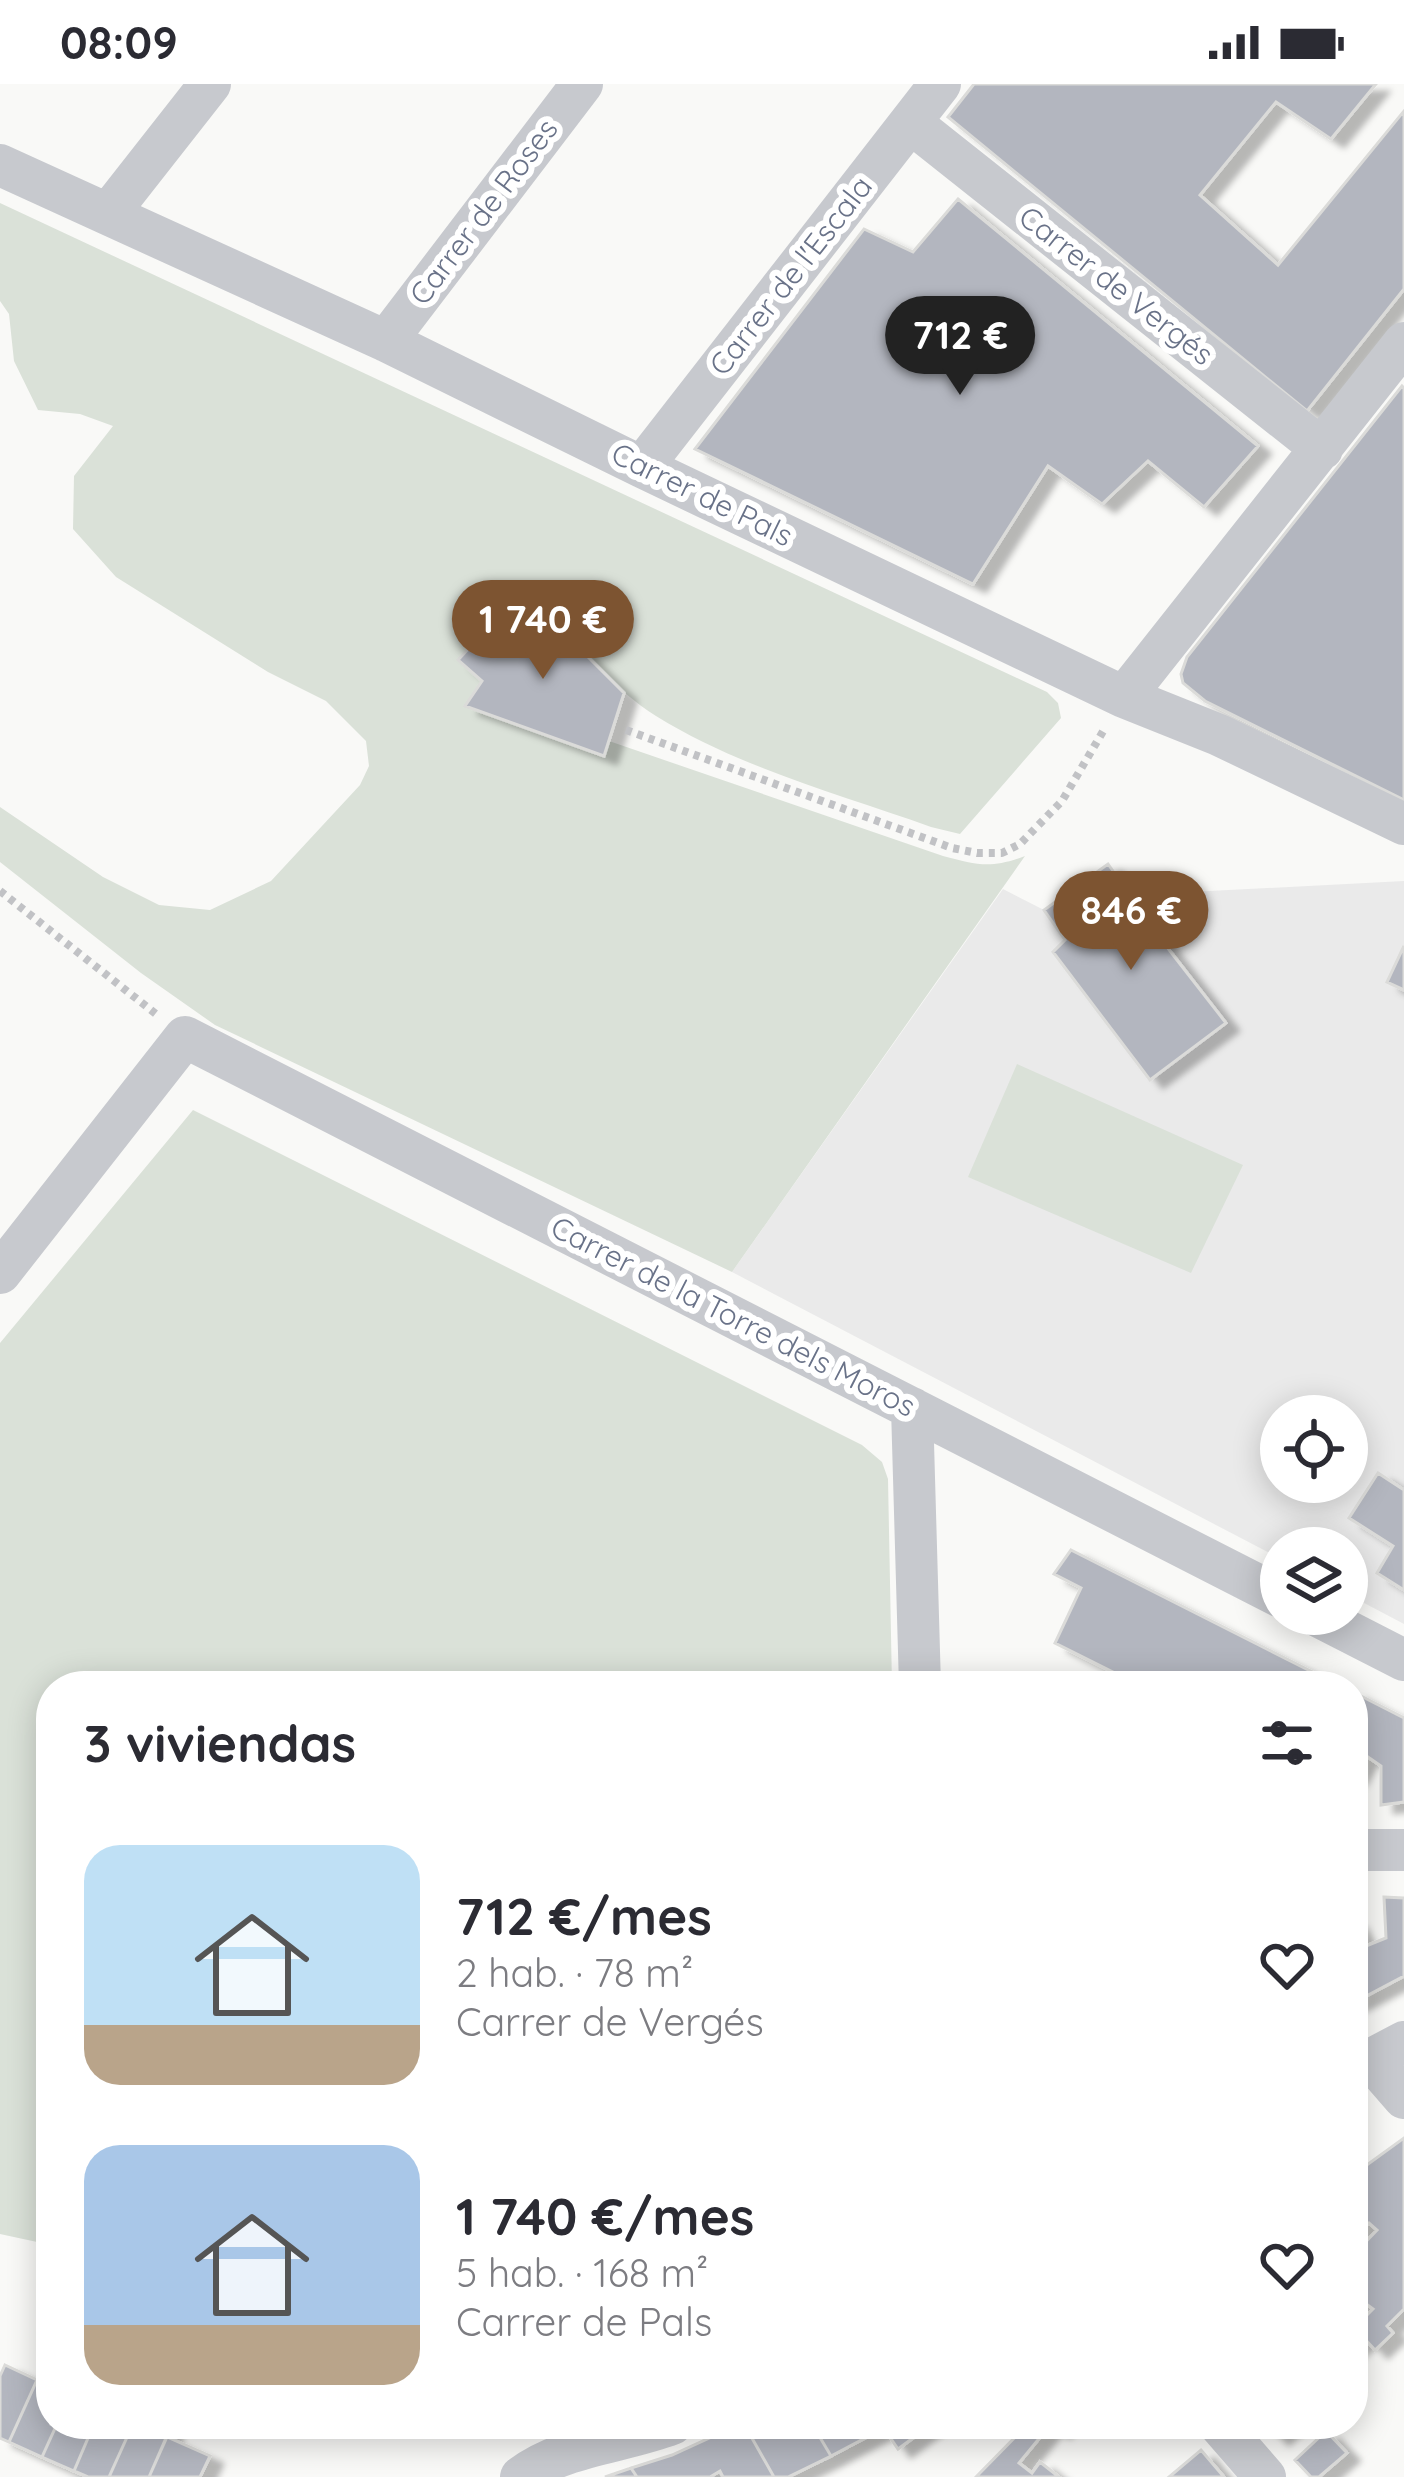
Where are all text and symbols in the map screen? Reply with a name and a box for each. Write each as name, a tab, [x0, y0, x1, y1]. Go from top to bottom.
text: 08:09	[60, 14, 178, 70]
street label: Carrer de Roses	[401, 111, 566, 312]
street label: Carrer de l'Escala	[700, 168, 880, 383]
street label: Carrer de Vergés	[1012, 197, 1222, 373]
pin: 712 €	[876, 296, 1044, 398]
text: 712 €	[912, 310, 1008, 359]
street label: Carrer de Pals	[606, 434, 799, 554]
pin: 1 740 €	[432, 580, 654, 682]
text: 1 740 €	[479, 594, 607, 643]
pin: 846 €	[1047, 871, 1215, 973]
text: 846 €	[1080, 885, 1182, 934]
street label: Carrer de la Torre dels Moros	[545, 1207, 922, 1425]
map controls	[1260, 1395, 1368, 1635]
button: locate	[1260, 1395, 1368, 1503]
button: layers	[1260, 1527, 1368, 1635]
icon: filters	[1254, 1710, 1320, 1776]
text: 3 viviendas	[84, 1711, 356, 1775]
text: 712 €/mes	[456, 1884, 712, 1948]
icon: home	[180, 1893, 324, 2037]
icon: heart	[1254, 1932, 1320, 1998]
text: 2 hab. · 78 m²	[456, 1948, 693, 1997]
text: Carrer de Vergés	[456, 1997, 764, 2046]
text: 1 740 €/mes	[456, 2184, 754, 2248]
icon: home	[180, 2193, 324, 2337]
icon: heart	[1254, 2232, 1320, 2298]
text: 5 hab. · 168 m²	[456, 2248, 708, 2297]
text: Carrer de Pals	[456, 2297, 712, 2346]

